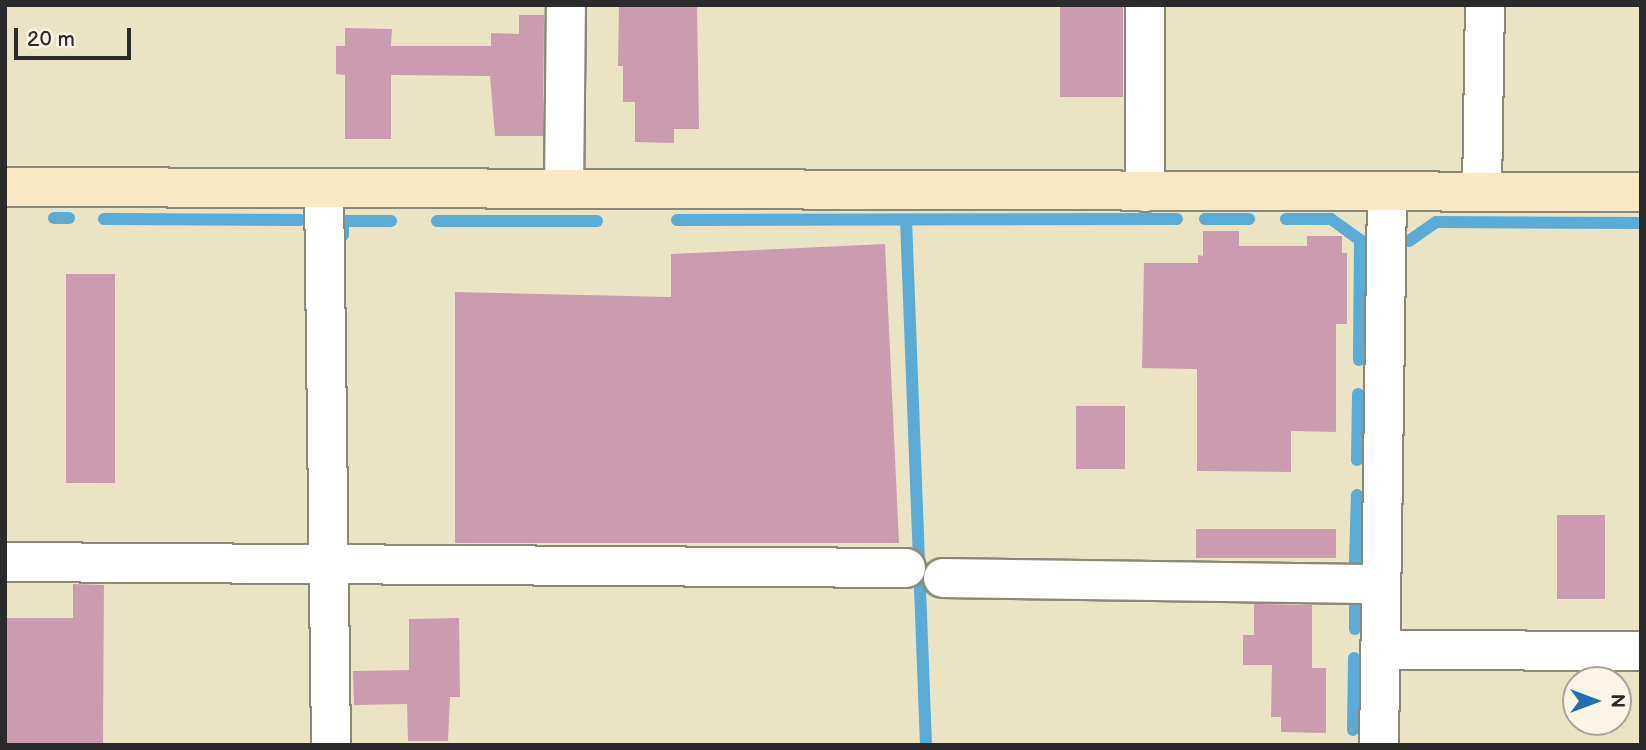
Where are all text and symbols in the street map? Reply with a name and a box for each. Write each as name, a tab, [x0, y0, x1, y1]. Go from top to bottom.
scale bar	[18, 14, 135, 58]
text: 20 m	[27, 27, 75, 52]
north arrow	[1562, 666, 1632, 736]
text: N	[1605, 694, 1628, 708]

